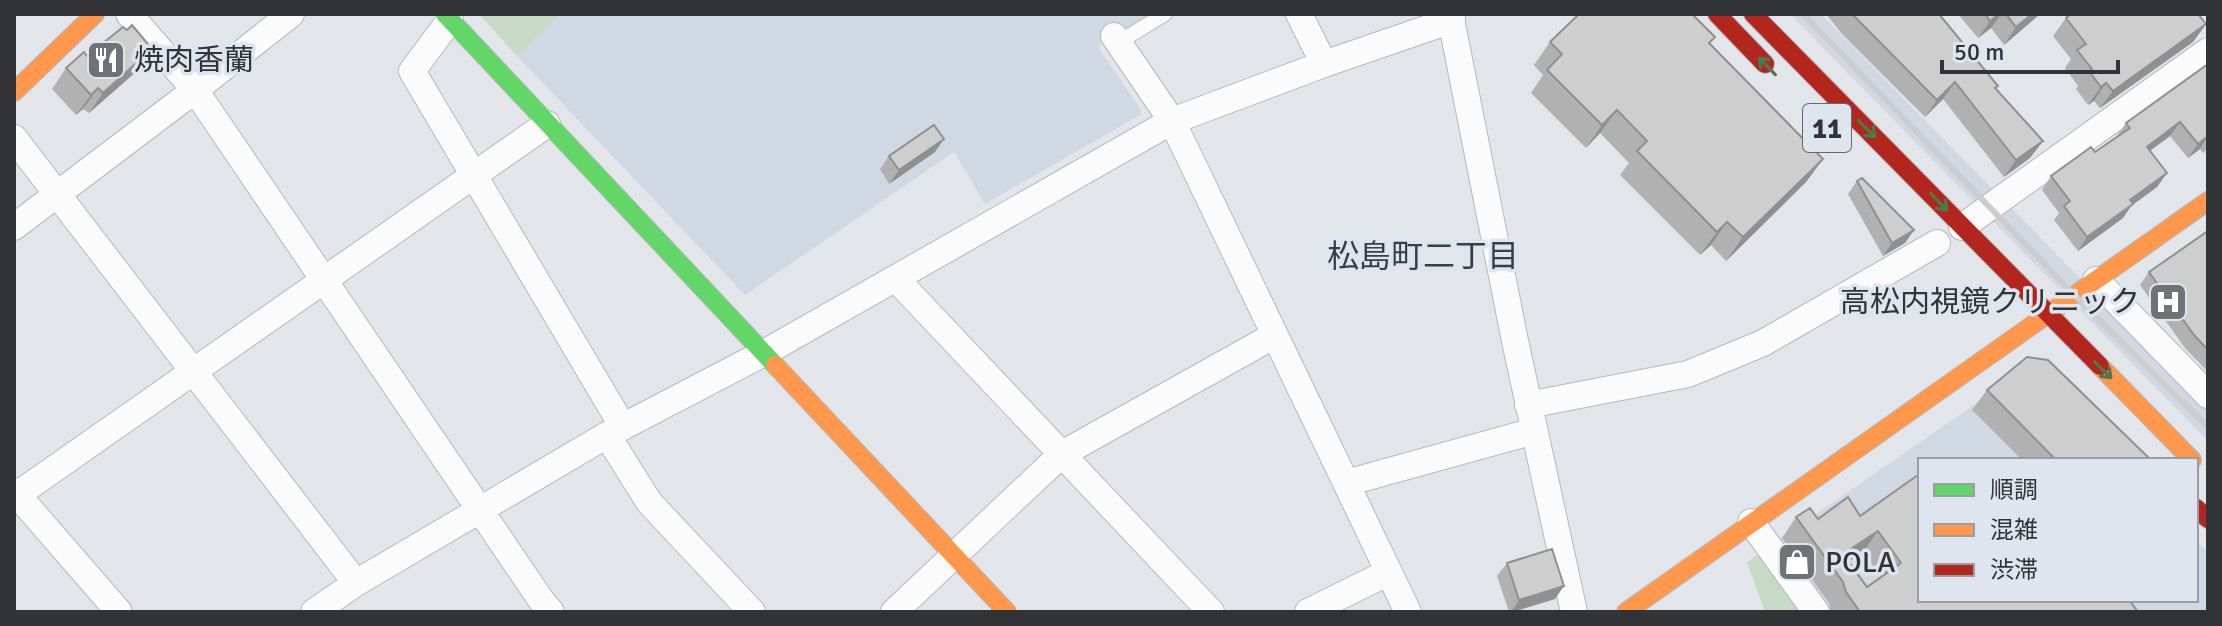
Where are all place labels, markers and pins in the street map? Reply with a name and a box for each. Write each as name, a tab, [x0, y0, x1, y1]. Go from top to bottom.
restaurant icon: 焼肉香蘭	[85, 39, 127, 81]
place label: 焼肉香蘭	[134, 42, 254, 79]
hospital icon: 高松内視鏡クリニック	[2147, 281, 2189, 323]
place label: 高松内視鏡クリニック	[1840, 284, 2140, 321]
shop icon: POLA	[1776, 541, 1818, 583]
place label: POLA	[1825, 544, 1895, 581]

